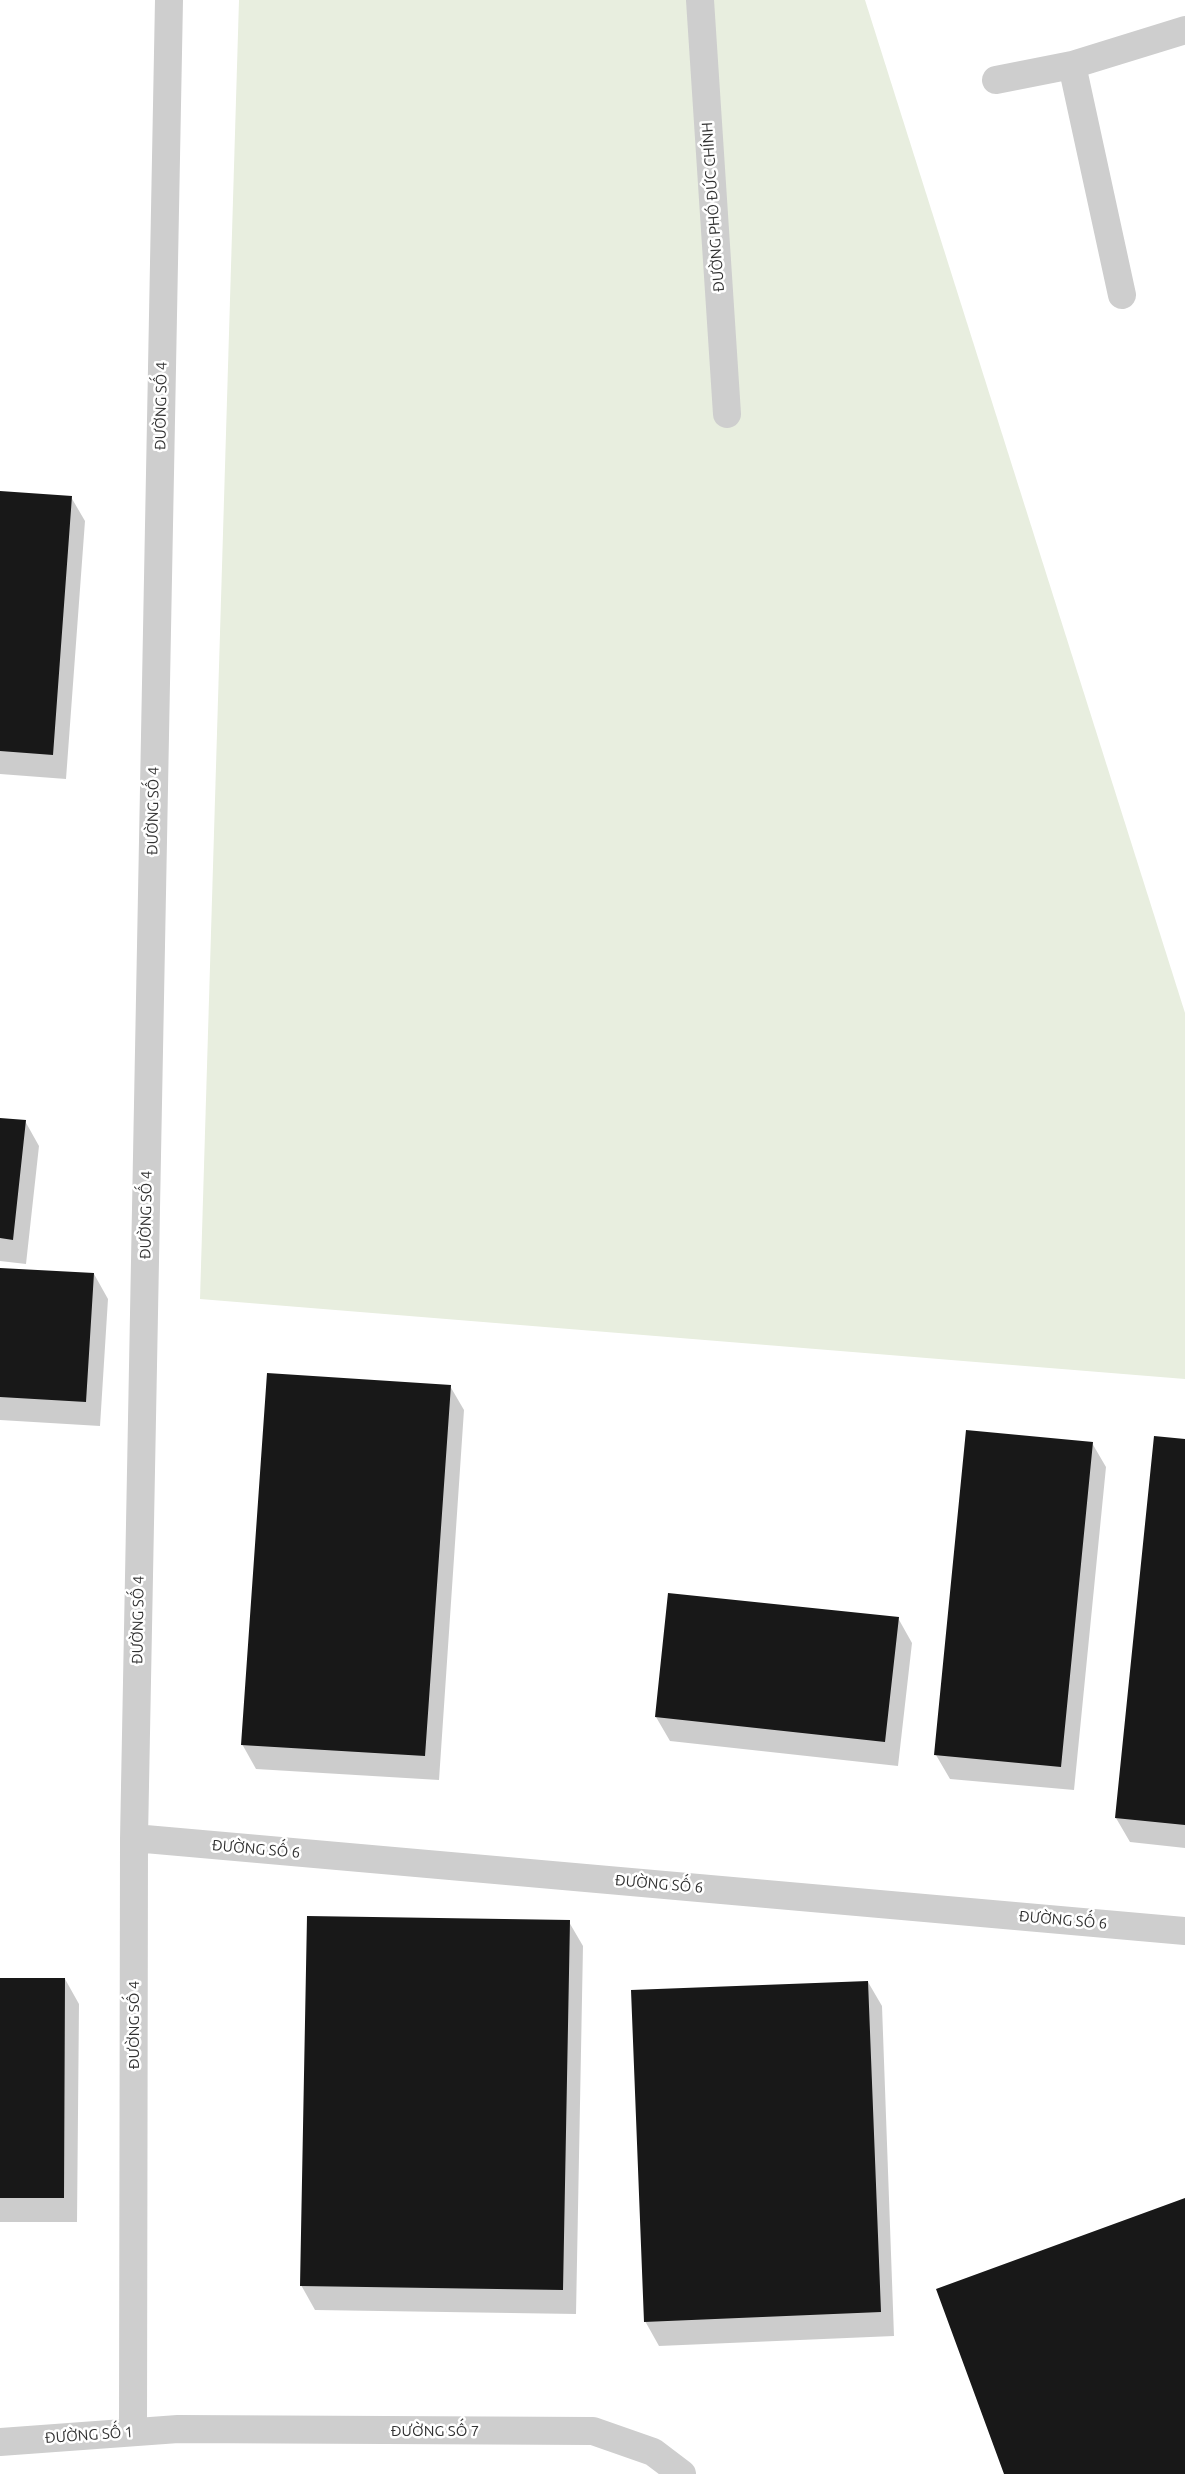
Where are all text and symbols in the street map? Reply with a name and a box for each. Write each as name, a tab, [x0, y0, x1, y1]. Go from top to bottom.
street label: ĐƯỜNG PHÓ ĐỨC CHÍNH	[698, 122, 728, 292]
street label: ĐƯỜNG SỐ 4	[151, 362, 171, 450]
street label: ĐƯỜNG SỐ 4	[143, 767, 163, 855]
street label: ĐƯỜNG SỐ 4	[136, 1171, 156, 1259]
street label: ĐƯỜNG SỐ 4	[128, 1576, 148, 1664]
street label: ĐƯỜNG SỐ 6	[211, 1836, 301, 1862]
street label: ĐƯỜNG SỐ 6	[614, 1871, 704, 1897]
street label: ĐƯỜNG SỐ 6	[1018, 1907, 1108, 1933]
street label: ĐƯỜNG SỐ 4	[125, 1981, 143, 2069]
street label: ĐƯỜNG SỐ 7	[391, 2422, 479, 2440]
street label: ĐƯỜNG SỐ 1	[44, 2423, 134, 2447]

